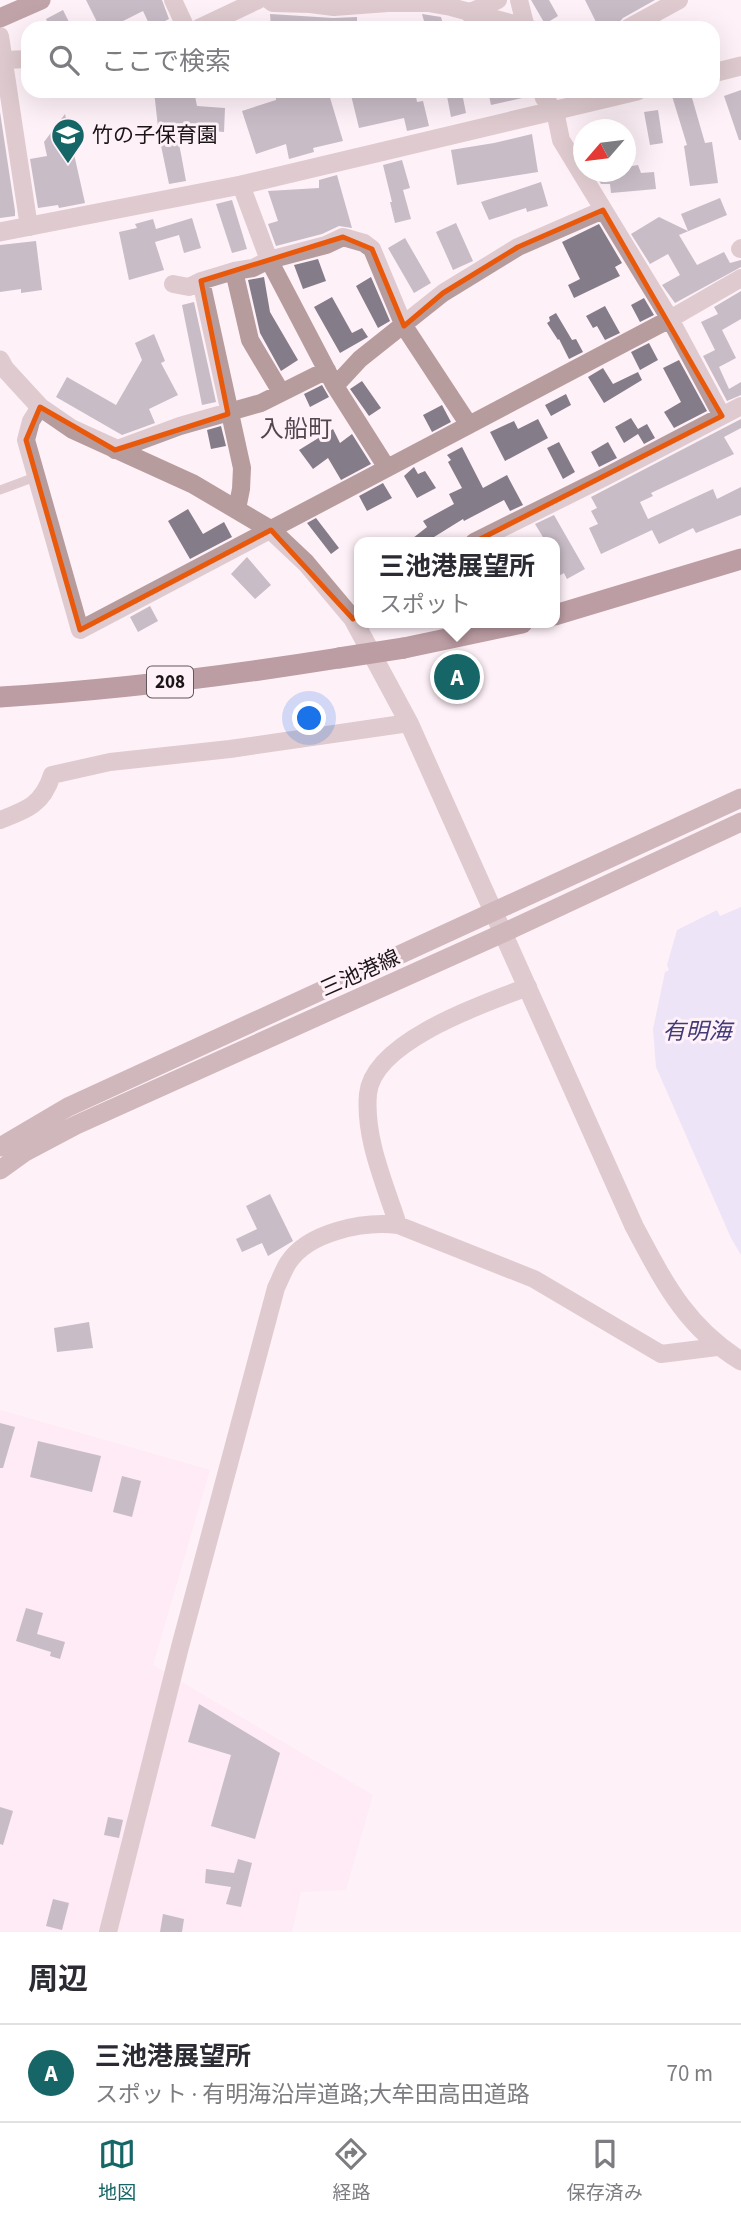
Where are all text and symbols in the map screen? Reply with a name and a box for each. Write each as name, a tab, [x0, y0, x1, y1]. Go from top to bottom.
search box	[21, 21, 720, 98]
icon: search	[45, 41, 83, 79]
text: ここで検索	[101, 43, 231, 80]
school or university icon: 竹の子保育園	[49, 116, 87, 165]
north arrow	[573, 119, 636, 182]
place label: 竹の子保育園	[92, 120, 218, 150]
district label: 入船町	[260, 412, 332, 447]
popup	[354, 537, 560, 628]
text: 三池港展望所	[379, 548, 535, 585]
text: スポット	[379, 588, 471, 621]
pin: A	[434, 651, 480, 703]
road number: 208	[147, 666, 193, 698]
your location	[292, 701, 326, 735]
street label: 三池港線	[316, 942, 404, 1004]
water label: 有明海	[663, 1015, 736, 1048]
text: 周辺	[28, 1958, 88, 2001]
text: 三池港展望所	[95, 2038, 251, 2075]
text: A	[44, 2057, 58, 2090]
text: 70 m	[666, 2057, 713, 2090]
text: スポット · 有明海沿岸道路;大牟田高田道路	[95, 2078, 530, 2111]
tab: 地図	[98, 2135, 136, 2207]
tab: 経路	[332, 2135, 371, 2207]
tab: 保存済み	[567, 2135, 643, 2207]

